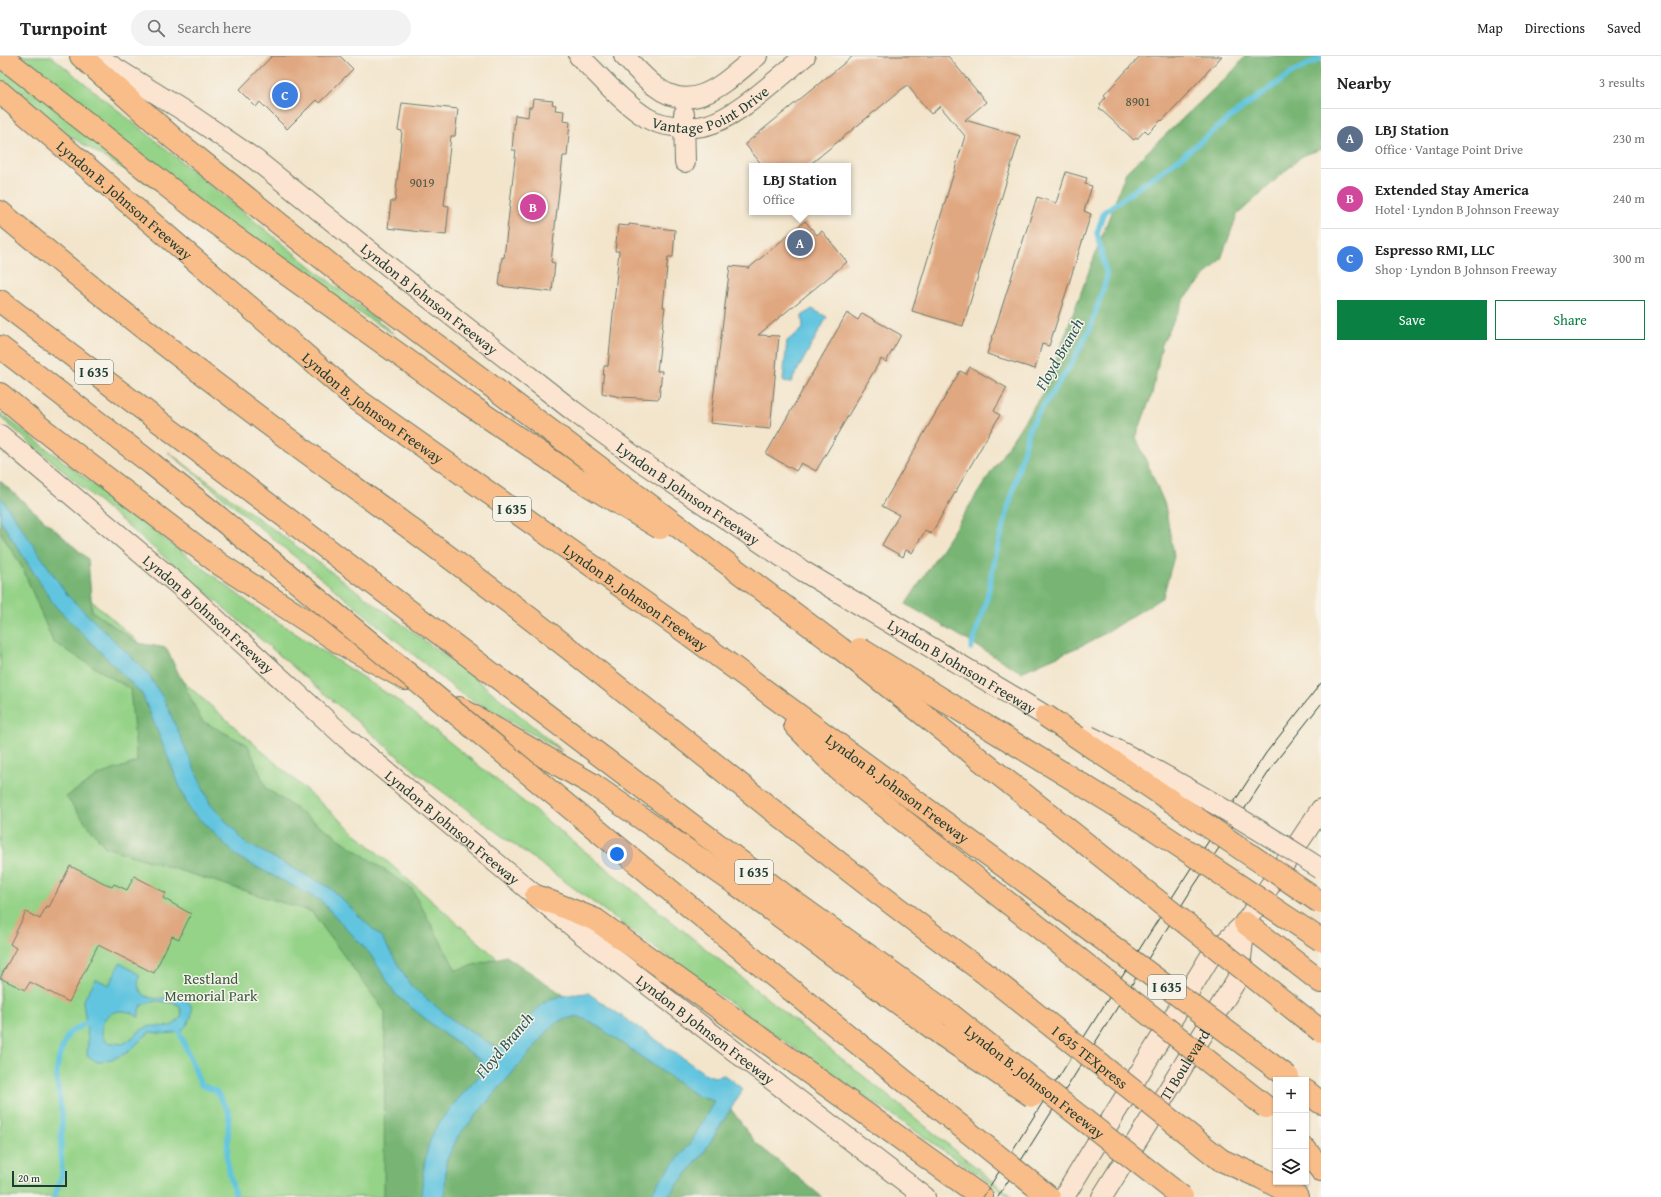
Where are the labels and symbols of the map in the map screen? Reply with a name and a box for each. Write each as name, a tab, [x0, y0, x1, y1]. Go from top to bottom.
pin: C	[272, 80, 298, 110]
street label: Vantage Point Drive	[649, 80, 773, 138]
house number: 8901	[1125, 92, 1151, 111]
street label: Lyndon B. Johnson Freeway	[53, 135, 198, 265]
house number: 9019	[409, 173, 435, 192]
pin: B	[520, 192, 546, 222]
pin: A	[787, 228, 813, 258]
street label: Lyndon B Johnson Freeway	[357, 238, 503, 359]
water label: Floyd Branch	[1028, 314, 1089, 395]
street label: Lyndon B. Johnson Freeway	[298, 347, 449, 469]
road number: I 635	[75, 360, 113, 384]
street label: Lyndon B Johnson Freeway	[613, 436, 765, 550]
road number: I 635	[493, 497, 531, 521]
street label: Lyndon B. Johnson Freeway	[559, 538, 713, 656]
street label: Lyndon B Johnson Freeway	[139, 549, 280, 678]
street label: Lyndon B Johnson Freeway	[884, 614, 1041, 719]
street label: Lyndon B. Johnson Freeway	[822, 728, 974, 848]
street label: Lyndon B Johnson Freeway	[381, 765, 525, 889]
your location	[607, 844, 627, 864]
road number: I 635	[735, 860, 773, 884]
park label: Restland Memorial Park	[164, 968, 258, 1006]
street label: Lyndon B Johnson Freeway	[632, 969, 780, 1089]
road number: I 635	[1148, 975, 1186, 999]
water label: Floyd Branch	[469, 1007, 539, 1084]
street label: Lyndon B. Johnson Freeway	[961, 1019, 1110, 1143]
street label: I 635 TEXpress	[1048, 1020, 1133, 1093]
street label: TI Boulevard	[1154, 1025, 1214, 1104]
scale bar	[12, 1169, 67, 1188]

